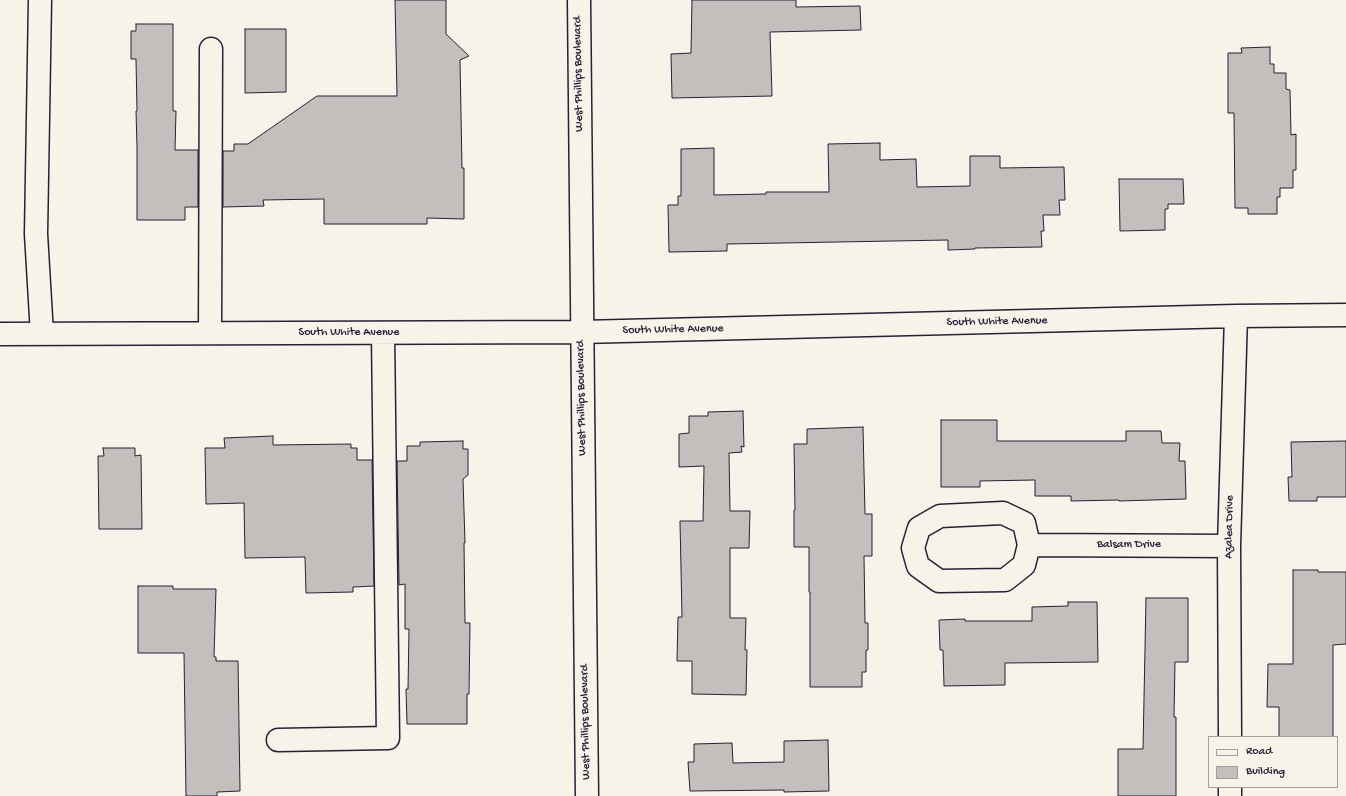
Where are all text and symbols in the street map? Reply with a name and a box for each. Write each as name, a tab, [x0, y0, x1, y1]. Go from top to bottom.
street label: West Phillips Boulevard	[571, 16, 587, 132]
street label: South White Avenue	[946, 314, 1048, 330]
street label: South White Avenue	[622, 322, 724, 338]
street label: South White Avenue	[299, 326, 399, 340]
street label: West Phillips Boulevard	[574, 340, 590, 456]
street label: Azalea Drive	[1222, 495, 1238, 559]
street label: Balsam Drive	[1097, 538, 1161, 552]
street label: West Phillips Boulevard	[578, 664, 594, 780]
legend	[1208, 736, 1338, 788]
text: Road	[1246, 745, 1272, 759]
text: Building	[1246, 765, 1285, 779]

